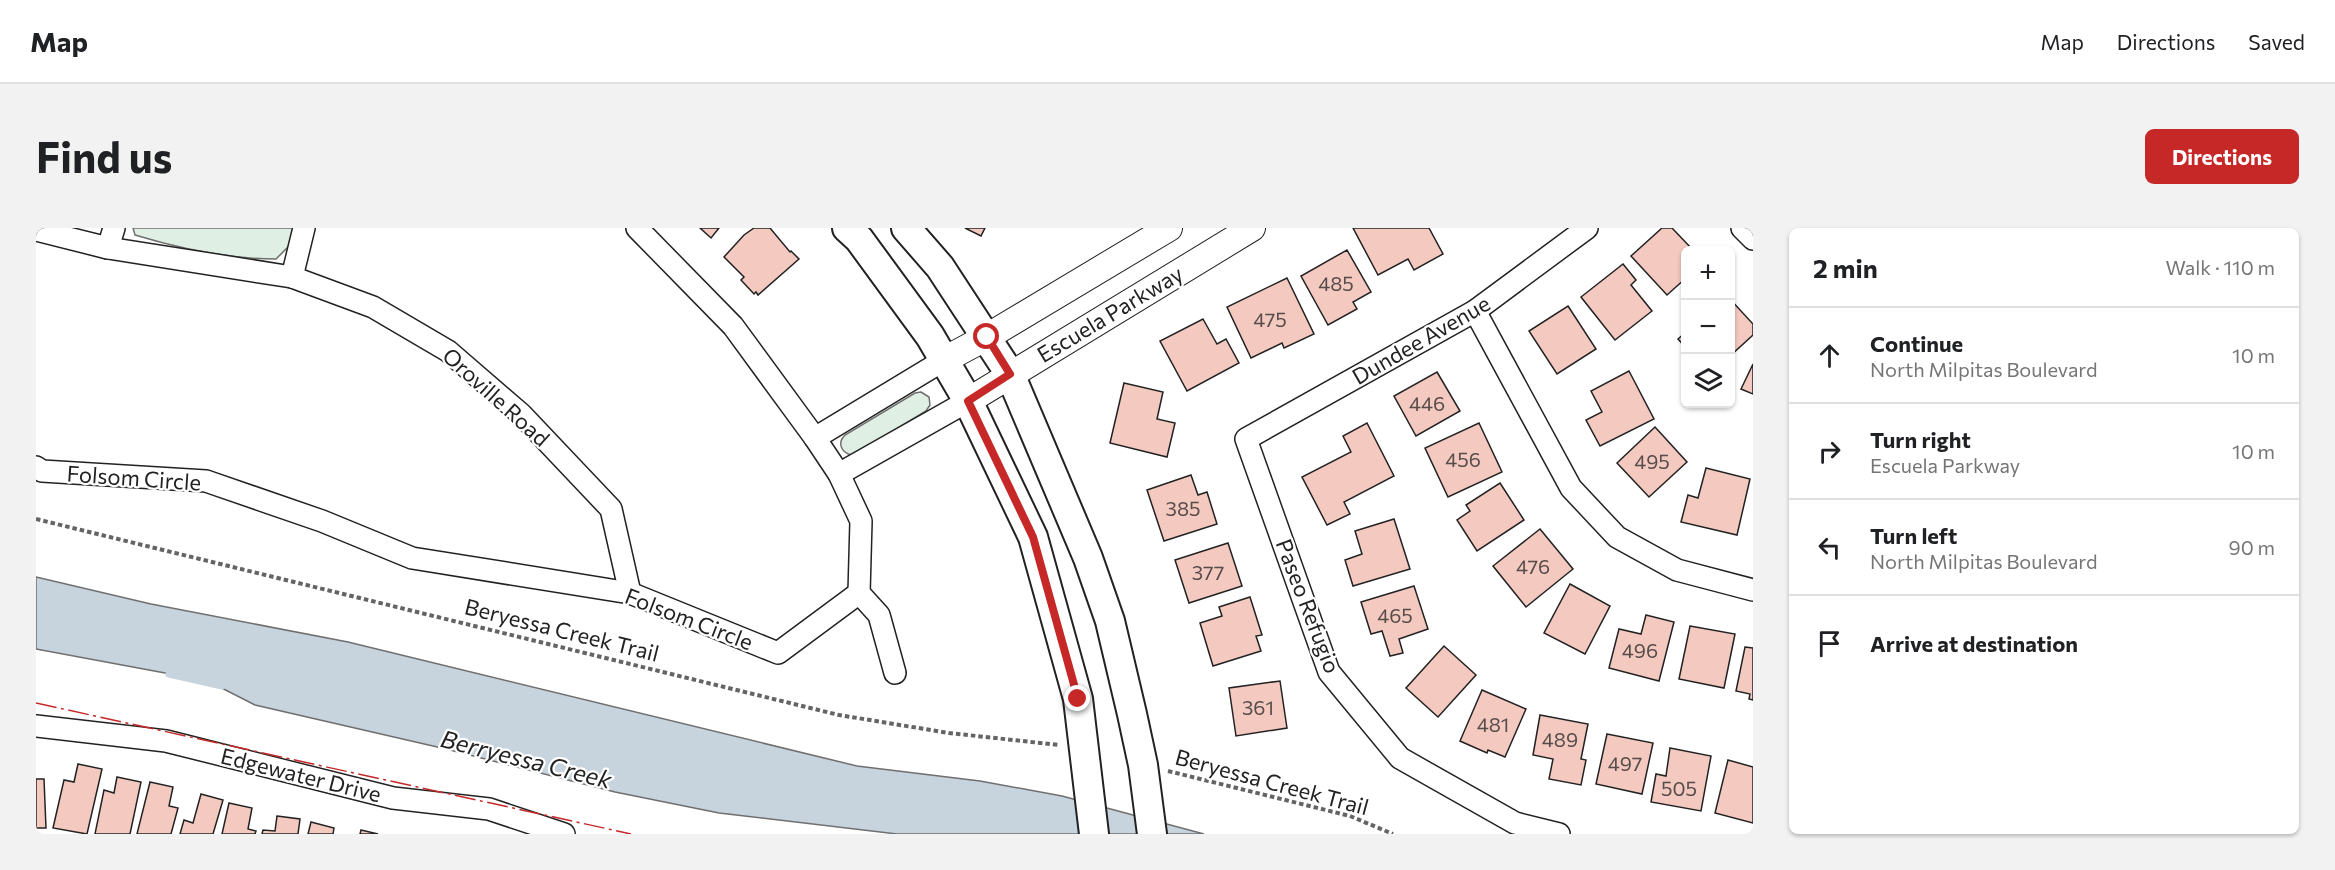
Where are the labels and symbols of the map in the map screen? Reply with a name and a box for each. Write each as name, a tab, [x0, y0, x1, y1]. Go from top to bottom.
street label: Escuela Parkway	[1032, 259, 1187, 368]
house number: 485	[1318, 271, 1354, 295]
street label: Dundee Avenue	[1347, 289, 1494, 390]
house number: 475	[1253, 307, 1287, 331]
route start	[973, 323, 999, 349]
street label: Oroville Road	[437, 342, 555, 452]
house number: 446	[1409, 391, 1445, 415]
house number: 456	[1445, 447, 1481, 471]
house number: 495	[1634, 449, 1670, 473]
street label: Folsom Circle	[66, 459, 202, 496]
house number: 385	[1165, 496, 1201, 520]
street label: Paseo Refugio	[1271, 535, 1346, 677]
house number: 476	[1516, 554, 1550, 578]
house number: 377	[1192, 560, 1224, 584]
street label: Folsom Circle	[621, 582, 757, 655]
street label: Beryessa Creek Trail	[462, 592, 662, 667]
house number: 465	[1377, 603, 1413, 627]
house number: 496	[1622, 638, 1658, 662]
route end	[1064, 685, 1090, 711]
house number: 361	[1242, 695, 1274, 719]
house number: 481	[1477, 712, 1509, 736]
water label: Berryessa Creek	[438, 723, 616, 794]
house number: 489	[1542, 727, 1578, 751]
street label: Edgewater Drive	[218, 742, 384, 807]
street label: Beryessa Creek Trail	[1172, 743, 1372, 820]
house number: 497	[1608, 751, 1642, 775]
house number: 505	[1661, 776, 1697, 800]

